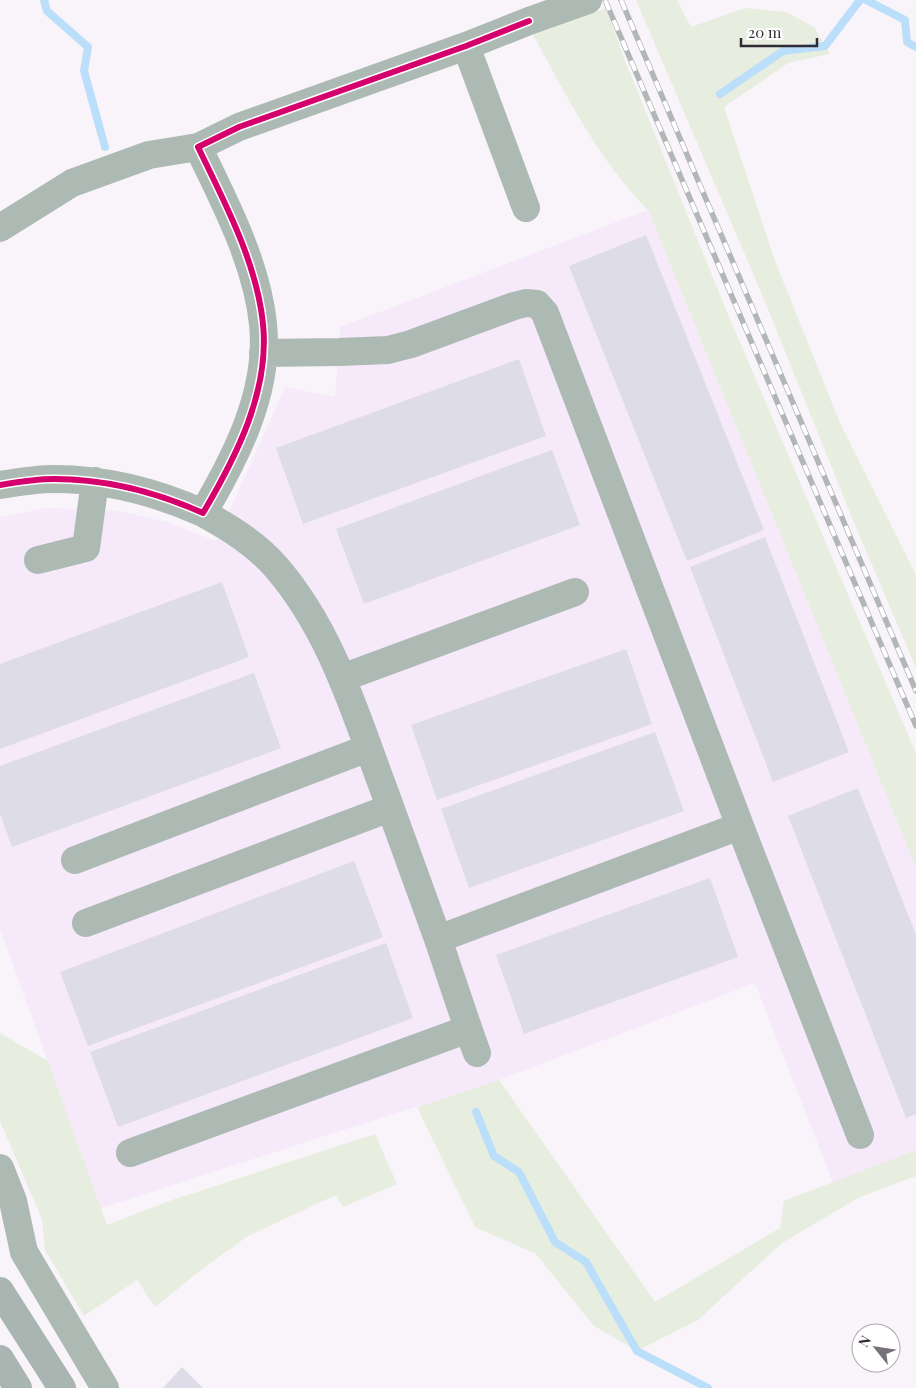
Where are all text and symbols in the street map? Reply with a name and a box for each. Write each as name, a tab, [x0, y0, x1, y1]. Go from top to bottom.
scale bar	[741, 15, 817, 47]
text: 20 m	[748, 22, 782, 42]
north arrow	[851, 1323, 901, 1373]
text: N	[854, 1332, 875, 1350]

